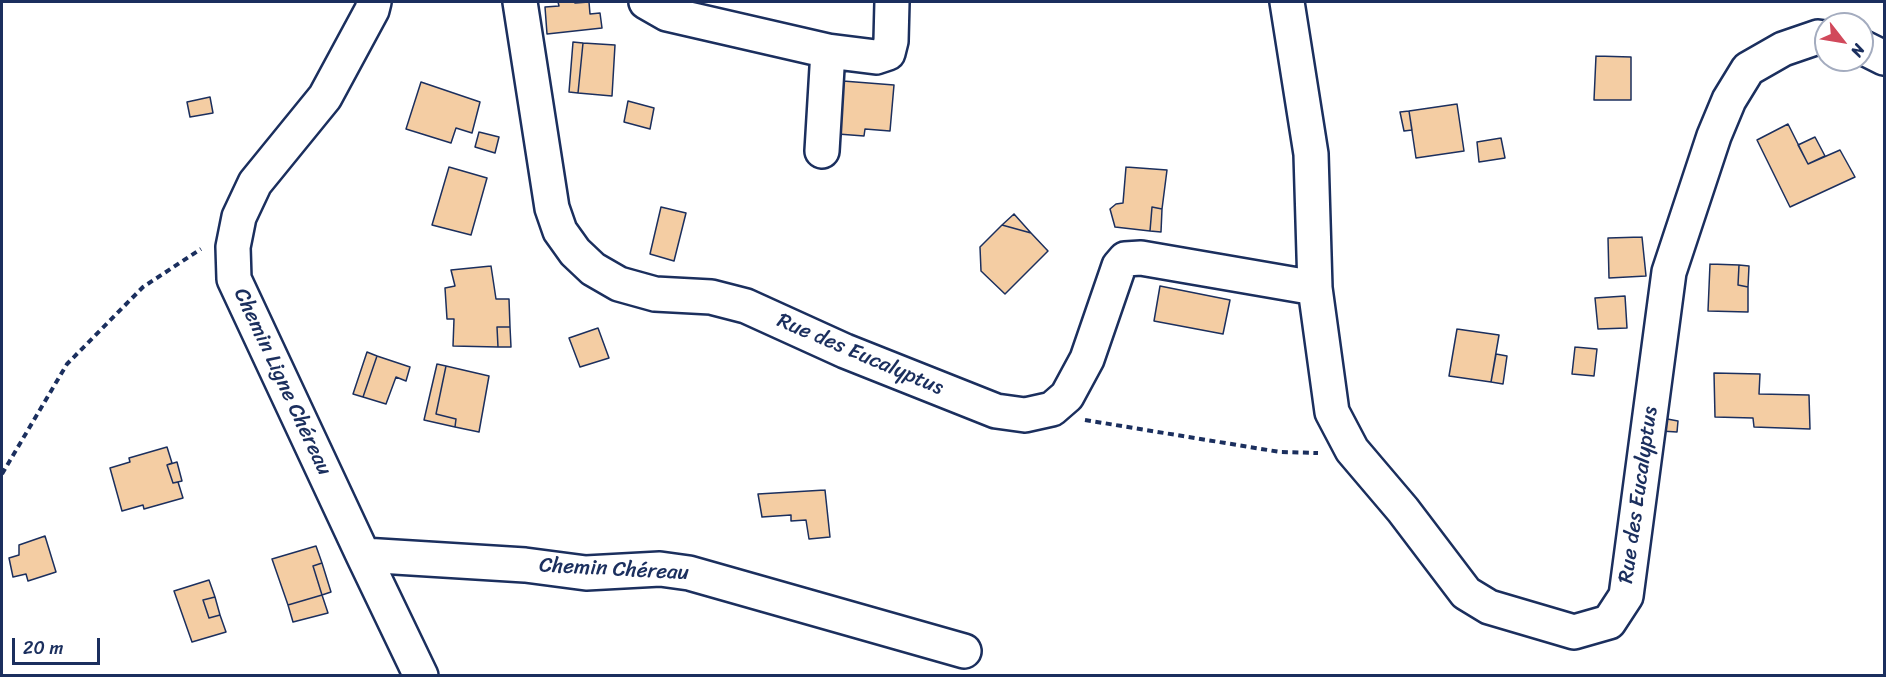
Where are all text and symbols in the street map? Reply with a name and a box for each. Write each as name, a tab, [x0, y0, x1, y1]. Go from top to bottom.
north arrow	[1814, 12, 1874, 72]
text: N	[1843, 38, 1873, 63]
street label: Chemin Ligne Chéreau	[228, 284, 336, 480]
street label: Rue des Eucalyptus	[773, 309, 947, 401]
street label: Rue des Eucalyptus	[1614, 405, 1664, 585]
street label: Chemin Chéreau	[539, 553, 689, 587]
scale bar	[15, 626, 104, 664]
text: 20 m	[23, 632, 63, 664]

